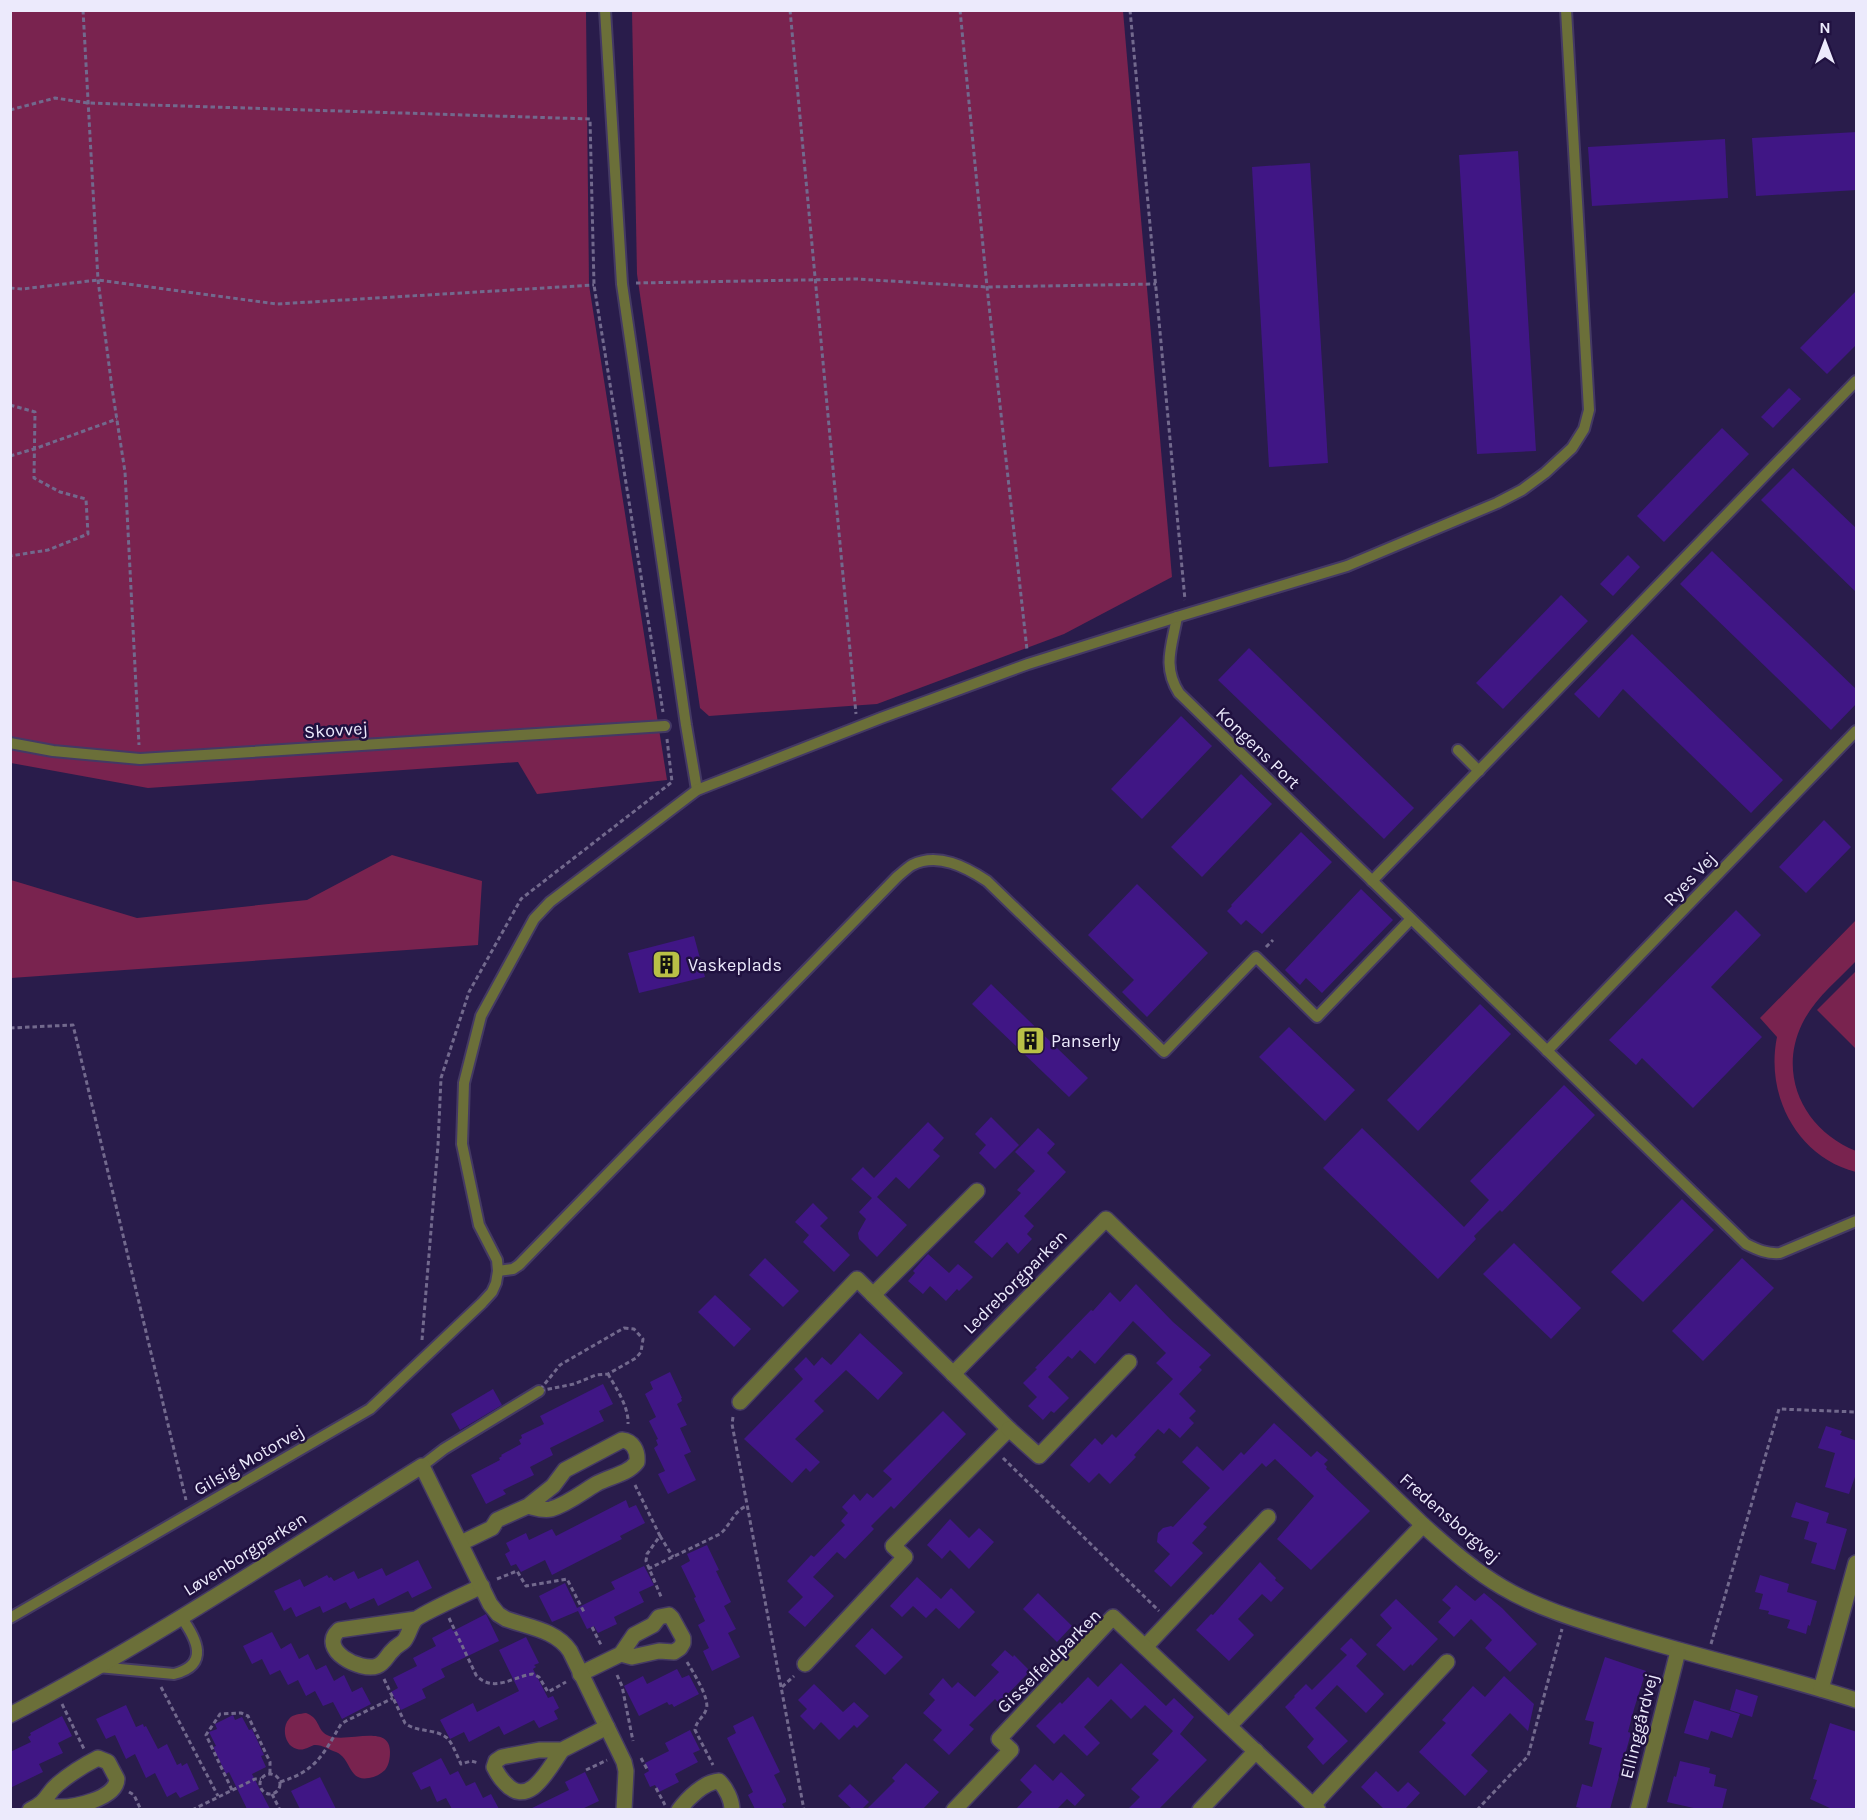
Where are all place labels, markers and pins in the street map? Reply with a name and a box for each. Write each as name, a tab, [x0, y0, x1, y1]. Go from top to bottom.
building icon: Vaskeplads	[651, 949, 683, 981]
place label: Vaskeplads	[688, 954, 782, 976]
building icon: Panserly	[1014, 1025, 1046, 1057]
place label: Panserly	[1051, 1030, 1121, 1052]

